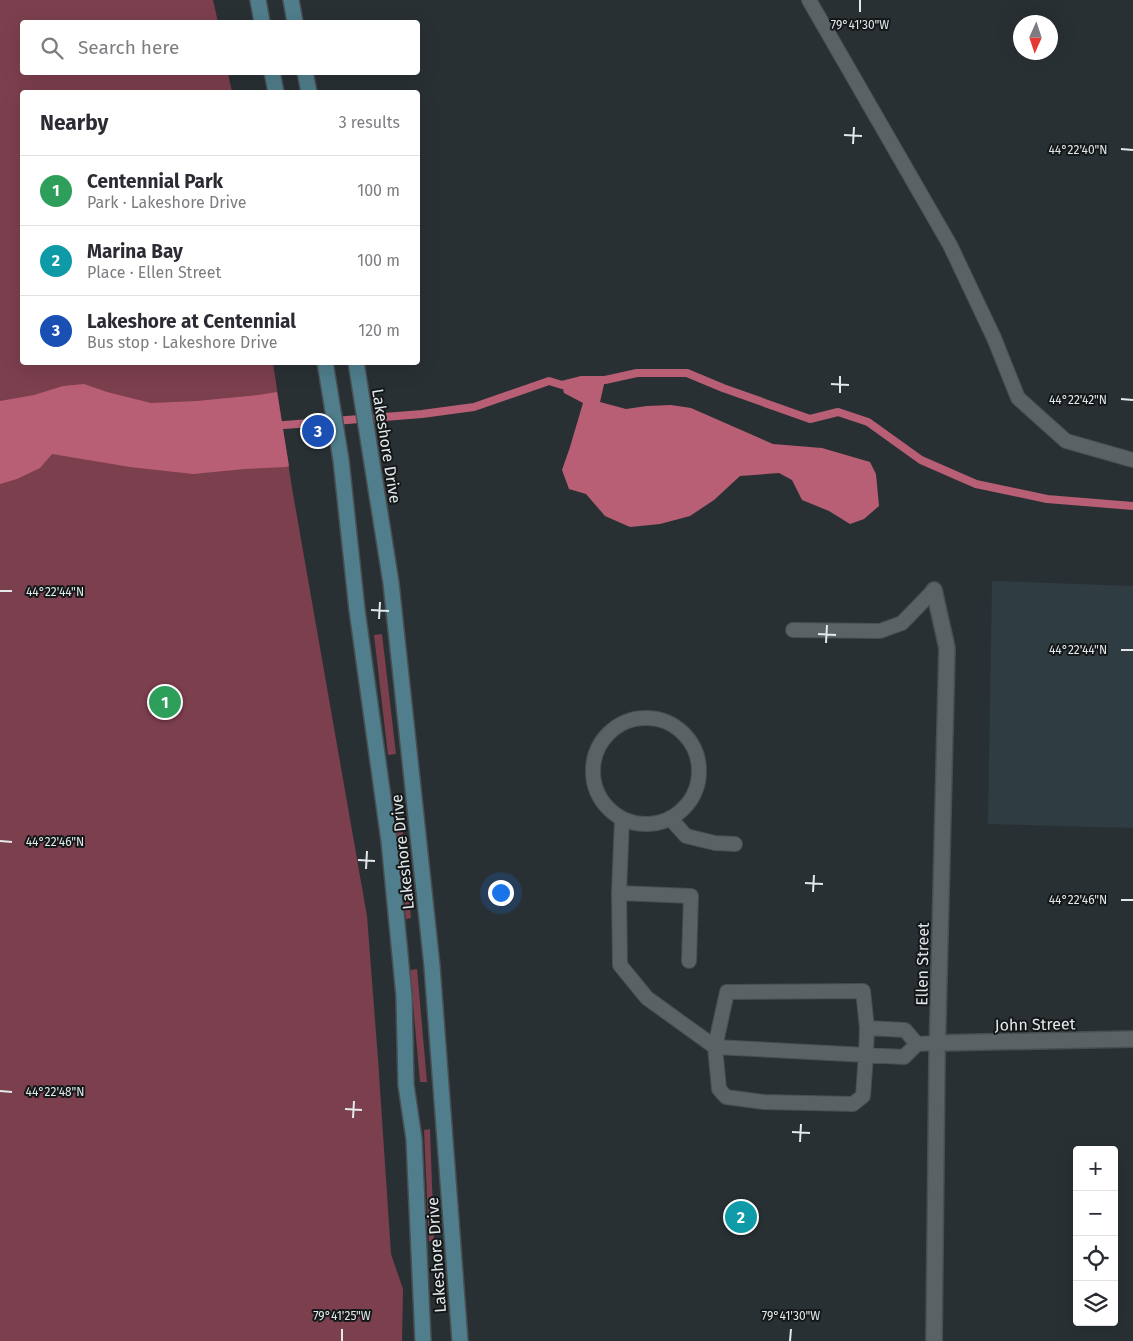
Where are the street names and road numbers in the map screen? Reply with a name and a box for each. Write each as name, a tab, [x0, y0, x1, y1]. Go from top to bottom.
street label: Lakeshore Drive	[368, 387, 405, 505]
street label: Lakeshore Drive	[387, 793, 418, 910]
street label: Ellen Street	[912, 922, 933, 1006]
street label: John Street	[995, 1014, 1076, 1035]
street label: Lakeshore Drive	[423, 1197, 450, 1313]

